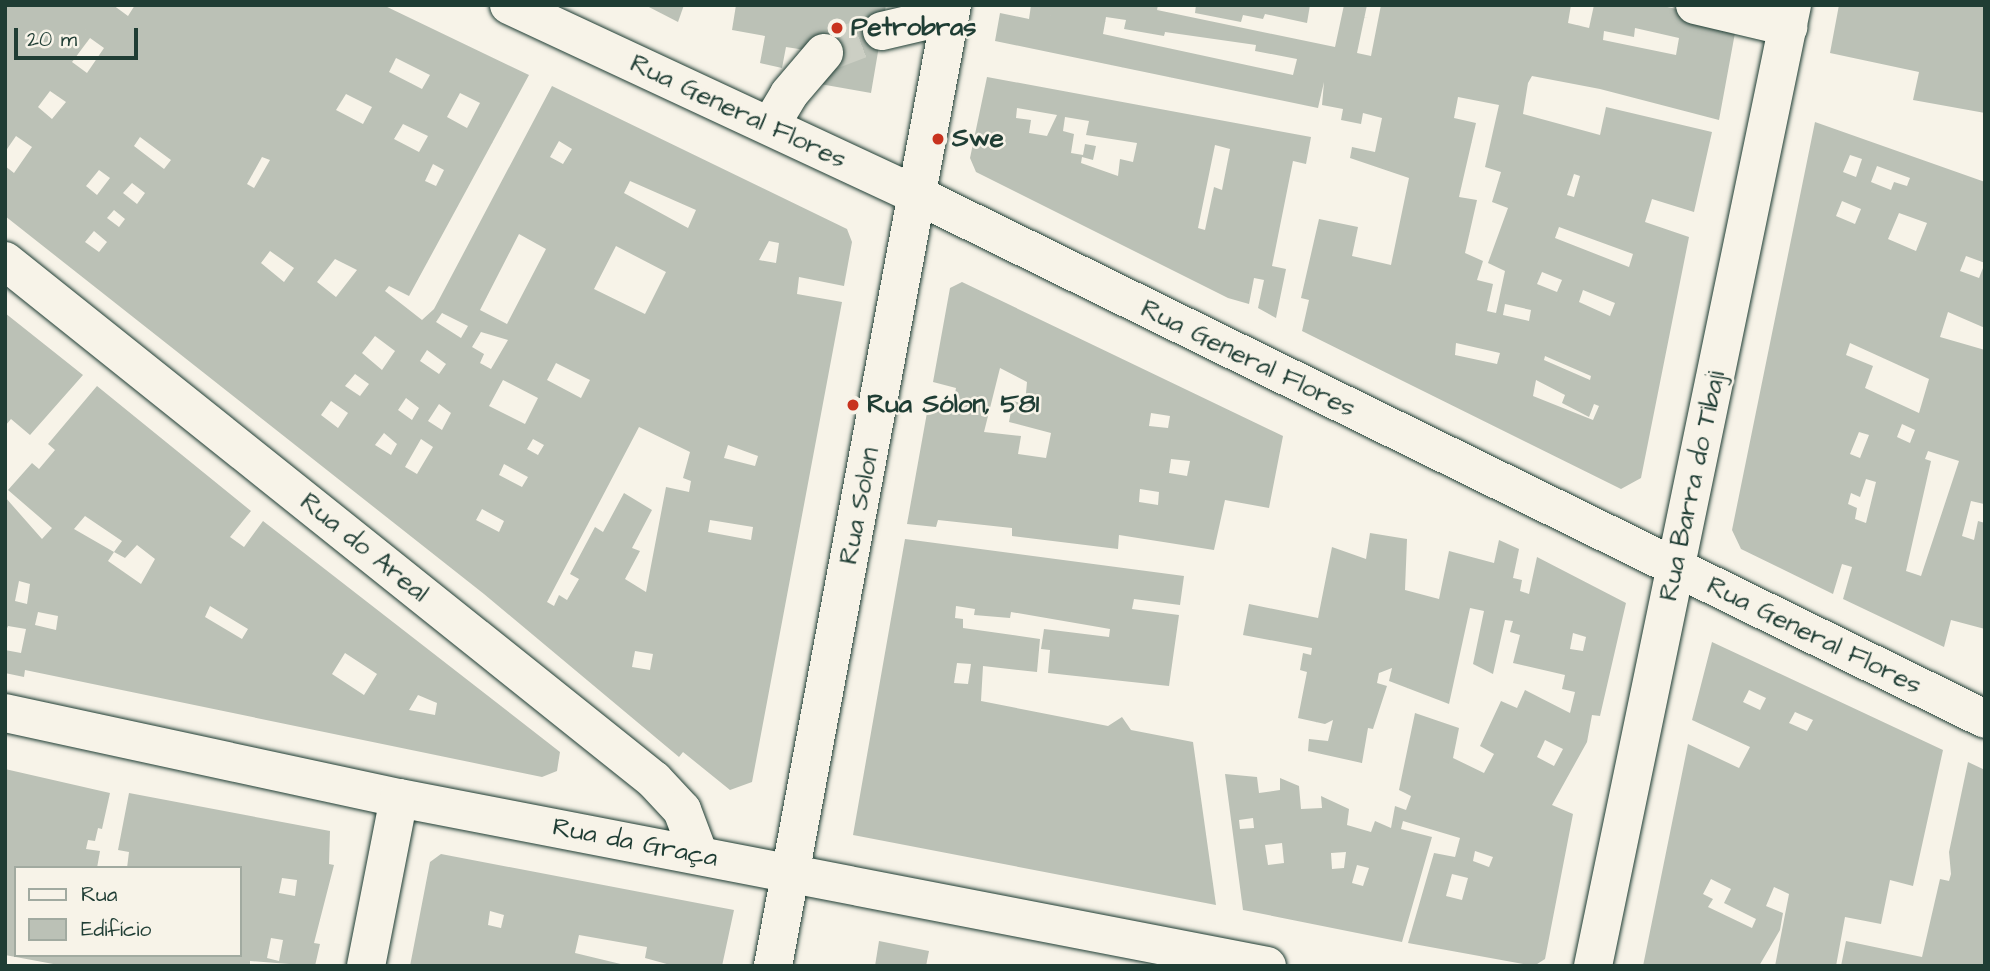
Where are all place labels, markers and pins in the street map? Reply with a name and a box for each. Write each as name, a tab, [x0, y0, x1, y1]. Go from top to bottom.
place label: Petrobras	[851, 12, 976, 44]
marker: Petrobras	[829, 20, 845, 36]
place label: Swe	[952, 123, 1004, 155]
marker: Swe	[930, 131, 946, 147]
place label: Rua Sólon, 581	[867, 389, 1039, 421]
marker: Rua Sólon, 581	[845, 397, 861, 413]

